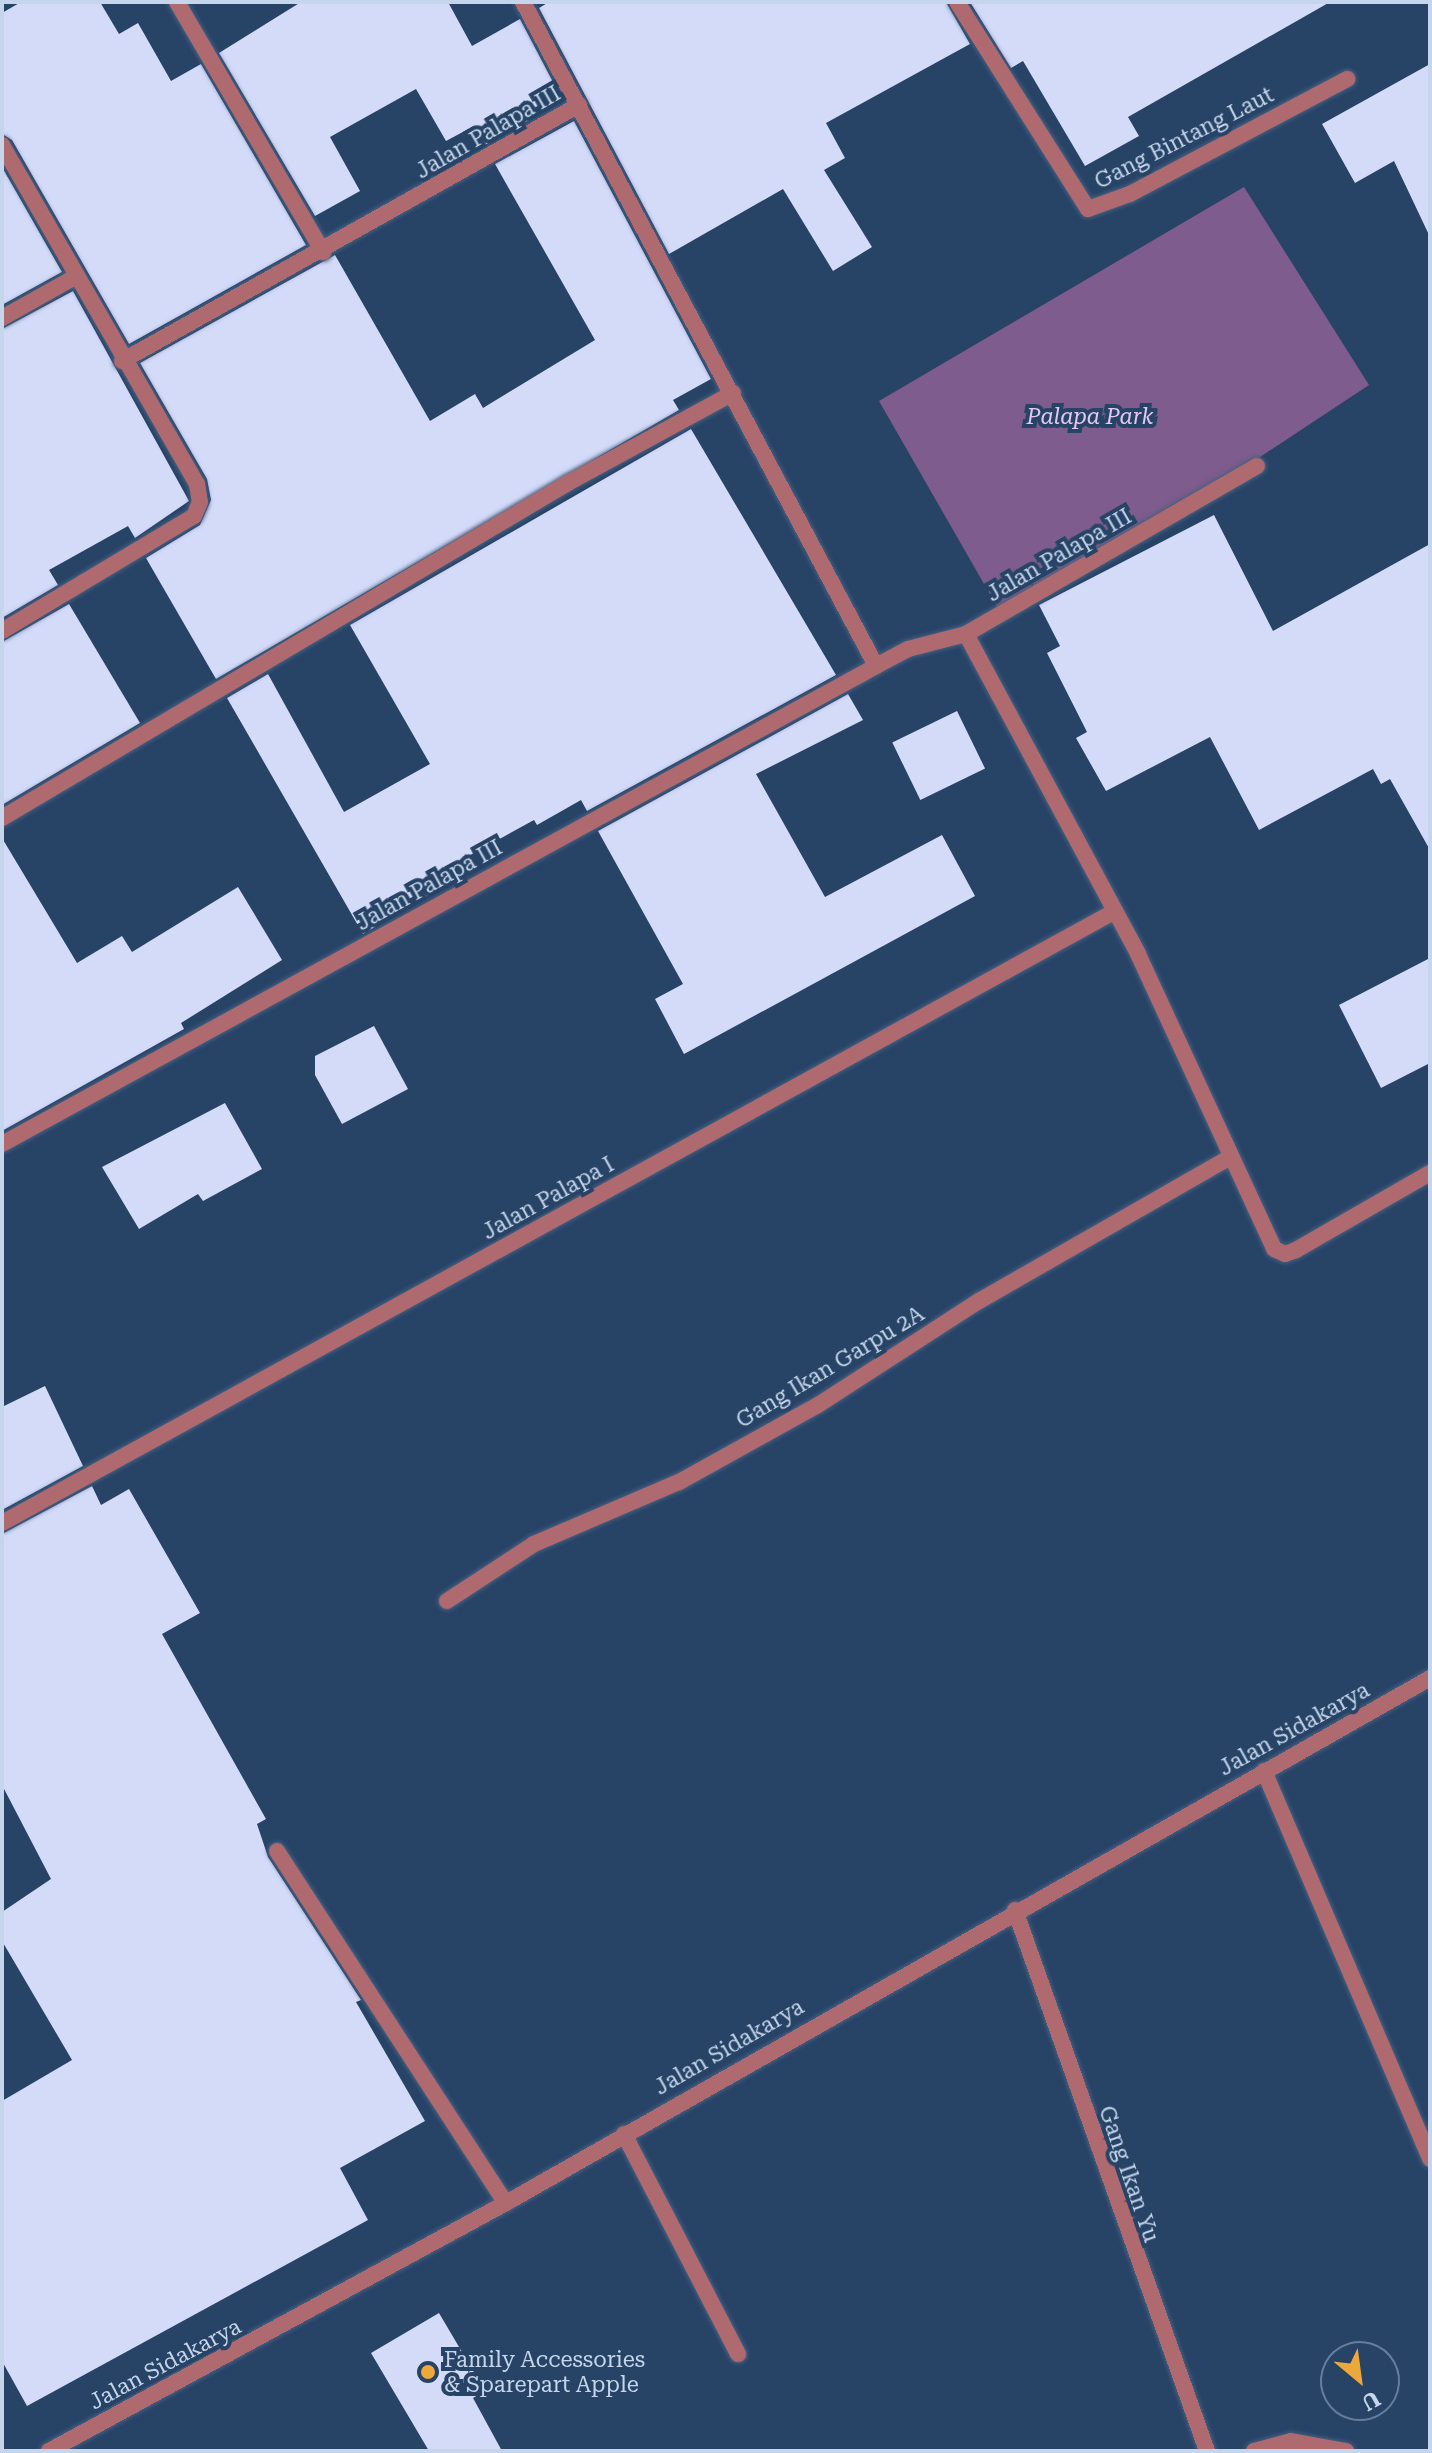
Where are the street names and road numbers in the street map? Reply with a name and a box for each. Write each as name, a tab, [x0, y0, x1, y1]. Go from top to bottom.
street label: Jalan Palapa III	[411, 80, 565, 184]
street label: Gang Bintang Laut	[1090, 81, 1278, 195]
street label: Jalan Palapa III	[982, 503, 1136, 607]
street label: Jalan Palapa III	[351, 834, 507, 936]
street label: Jalan Palapa I	[478, 1151, 618, 1245]
street label: Gang Ikan Garpu 2A	[731, 1300, 929, 1434]
street label: Jalan Sidakarya	[1214, 1677, 1374, 1781]
street label: Jalan Sidakarya	[650, 1994, 808, 2100]
street label: Gang Ikan Yu	[1093, 2102, 1165, 2246]
street label: Jalan Sidakarya	[85, 2313, 245, 2415]

